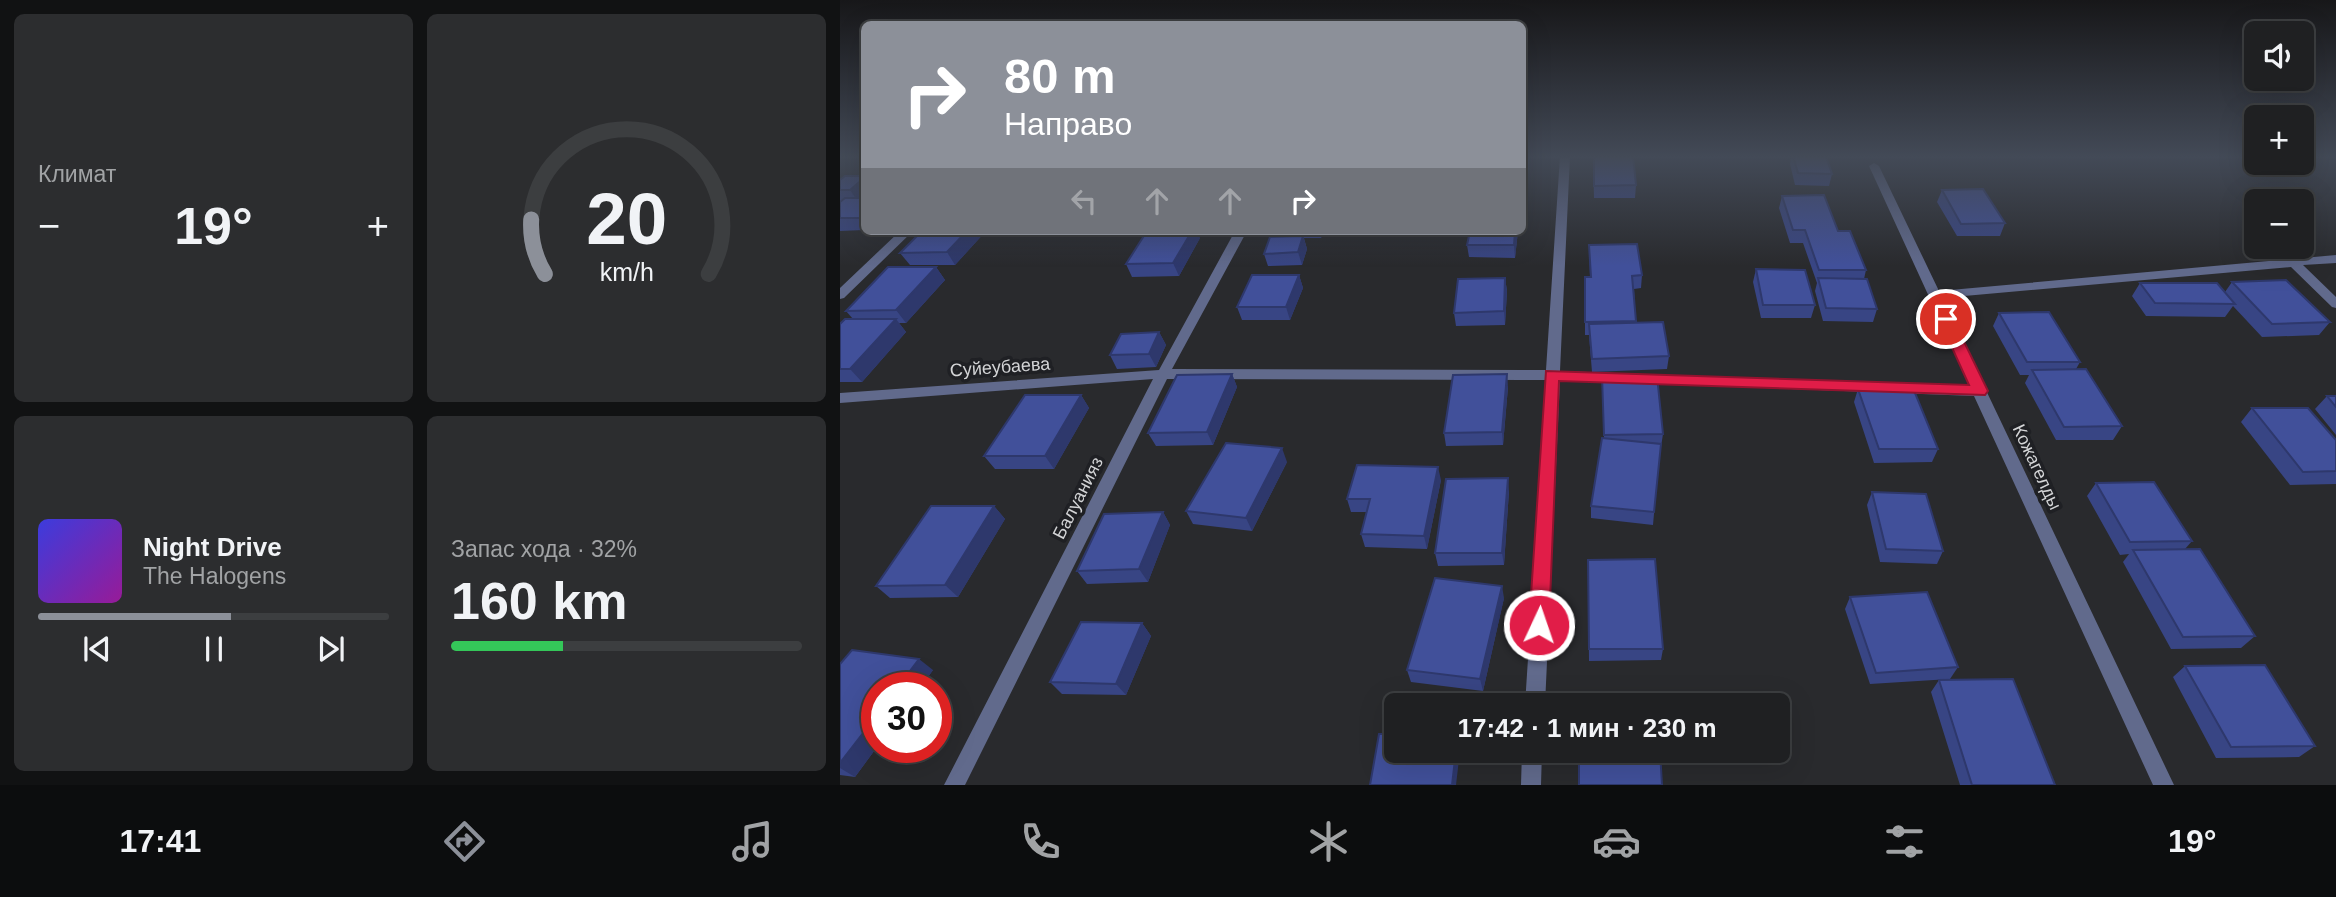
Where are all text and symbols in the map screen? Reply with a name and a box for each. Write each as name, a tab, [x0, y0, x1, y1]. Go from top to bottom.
map controls	[2244, 21, 2314, 259]
button: sound	[2244, 21, 2314, 91]
icon: right	[889, 49, 980, 140]
text: 80 m	[1004, 49, 1116, 103]
button: +	[2244, 105, 2314, 175]
text: Направо	[1004, 106, 1132, 142]
text: Климат	[38, 161, 116, 187]
text: 20	[586, 178, 667, 259]
icon: left	[1065, 182, 1103, 220]
icon: ahead	[1138, 182, 1176, 220]
icon: ahead	[1211, 182, 1249, 220]
icon: right	[1284, 182, 1322, 220]
button: −	[2244, 189, 2314, 259]
text: 19°	[174, 197, 253, 255]
text: −	[38, 205, 60, 247]
text: +	[367, 205, 389, 247]
text: km/h	[599, 258, 654, 286]
pin	[1916, 289, 1976, 349]
icon: arrive	[1927, 300, 1965, 338]
street label: Суйеубаева	[949, 353, 1052, 380]
street label: Кожагелды	[2009, 421, 2065, 513]
street label: Балуанияз	[1049, 454, 1107, 542]
text: Night Drive	[143, 532, 282, 562]
text: Запас хода · 32%	[451, 536, 637, 562]
text: The Halogens	[143, 563, 286, 589]
text: 160 km	[451, 572, 627, 630]
position arrow	[1502, 588, 1576, 662]
icon: previous	[78, 630, 116, 668]
icon: pause	[195, 630, 233, 668]
icon: next	[312, 630, 350, 668]
speed limit sign: 30	[861, 672, 952, 763]
text: 17:42 · 1 мин · 230 m	[1457, 713, 1717, 743]
icon: directions	[440, 817, 489, 866]
icon: music	[728, 817, 777, 866]
icon: phone	[1016, 817, 1065, 866]
icon: climate	[1304, 817, 1353, 866]
icon: car	[1592, 817, 1641, 866]
icon: filters	[1880, 817, 1929, 866]
text: 17:41	[119, 823, 201, 859]
text: 19°	[2168, 823, 2217, 859]

